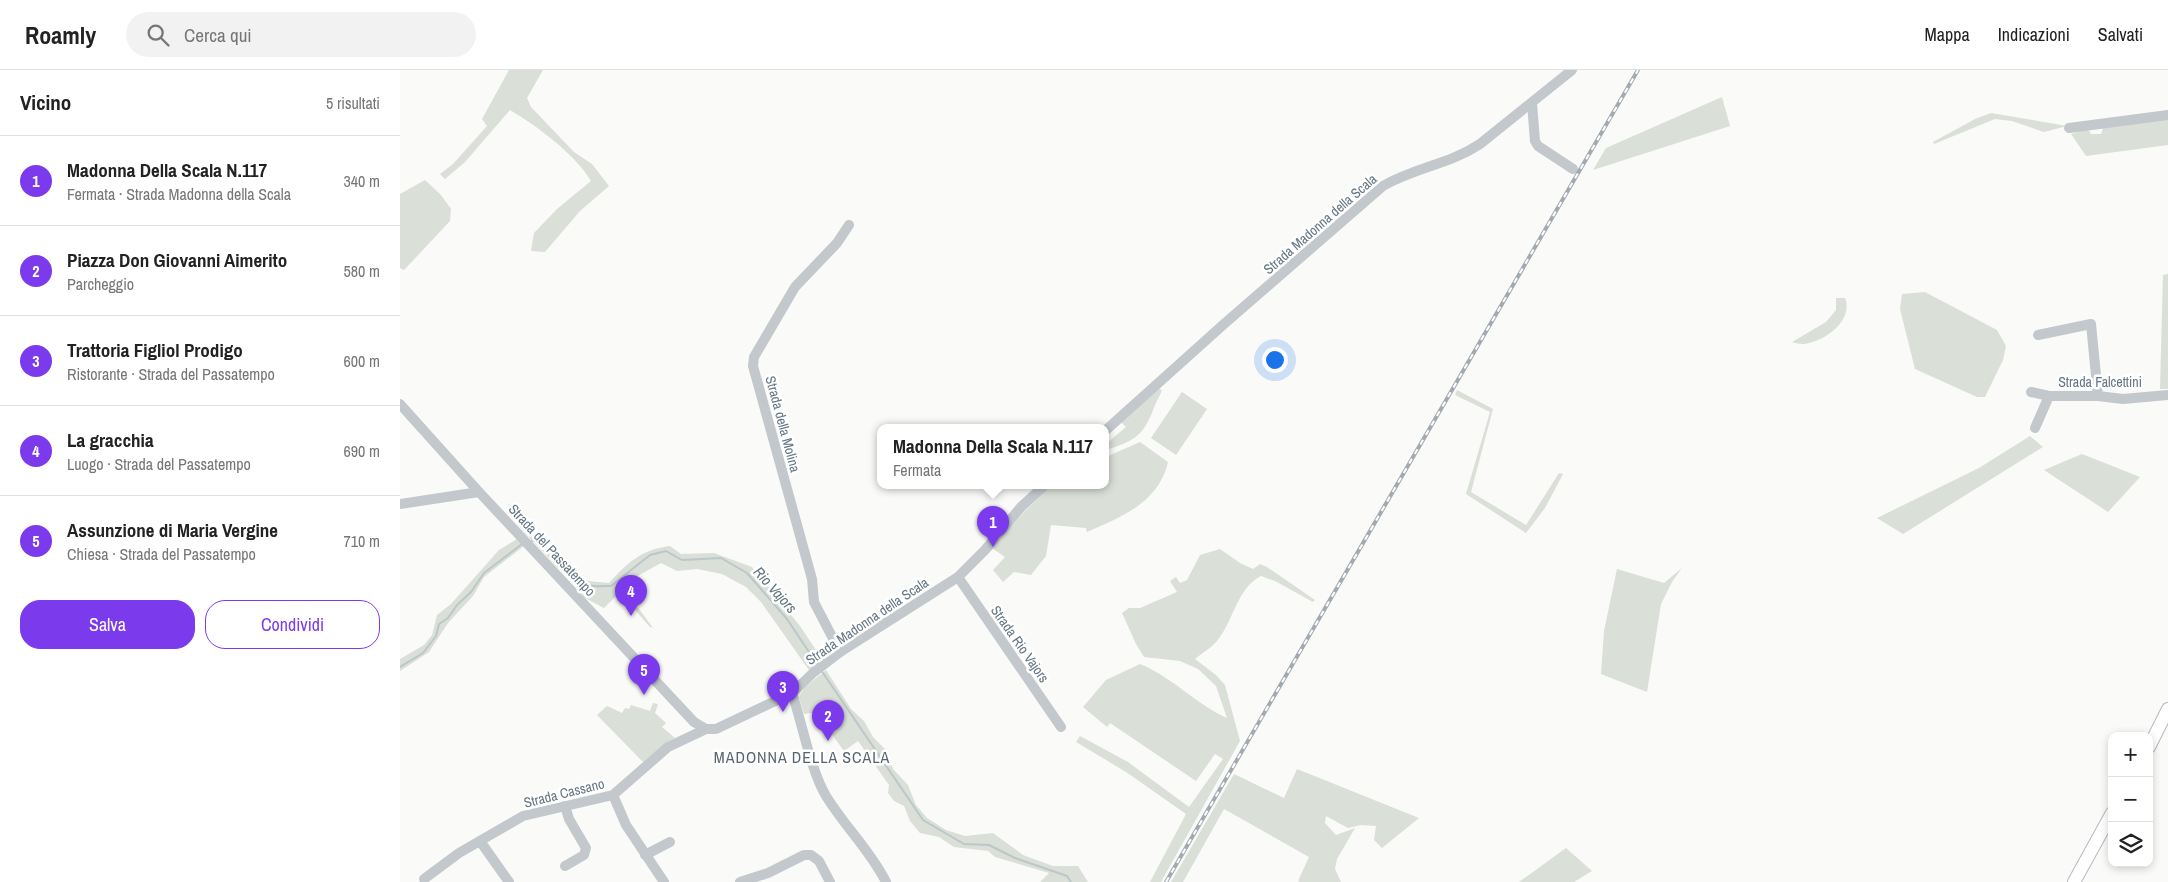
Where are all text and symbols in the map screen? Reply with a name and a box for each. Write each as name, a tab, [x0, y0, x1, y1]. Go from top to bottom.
search box	[126, 12, 476, 57]
text: Roamly	[25, 19, 96, 51]
icon: search	[144, 21, 172, 49]
text: Cerca qui	[184, 22, 252, 48]
text: Mappa	[1925, 22, 1970, 47]
text: Indicazioni	[1998, 22, 2070, 47]
text: Salvati	[2098, 22, 2143, 47]
text: Vicino	[20, 88, 71, 117]
text: 5 risultati	[326, 92, 380, 114]
text: Madonna Della Scala N.117	[67, 157, 267, 183]
street label: Strada Madonna della Scala	[1260, 169, 1381, 278]
text: 1	[32, 170, 40, 192]
text: 340 m	[344, 170, 380, 192]
text: Fermata · Strada Madonna della Scala	[67, 183, 291, 205]
text: Piazza Don Giovanni Aimerito	[67, 247, 287, 273]
text: 2	[32, 260, 40, 282]
text: 580 m	[344, 260, 380, 282]
text: Parcheggio	[67, 273, 134, 295]
text: Trattoria Figliol Prodigo	[67, 337, 243, 363]
your location	[1262, 347, 1288, 373]
text: 3	[32, 350, 40, 372]
text: 600 m	[344, 350, 380, 372]
text: Ristorante · Strada del Passatempo	[67, 363, 275, 385]
street label: Strada Falcettini	[2058, 373, 2142, 391]
street label: Strada della Molina	[762, 374, 805, 475]
popup	[877, 424, 1109, 489]
text: La gracchia	[67, 427, 154, 453]
text: Madonna Della Scala N.117	[893, 433, 1093, 459]
text: 4	[32, 440, 40, 462]
text: 690 m	[344, 440, 380, 462]
text: Luogo · Strada del Passatempo	[67, 453, 251, 475]
text: Fermata	[893, 459, 941, 481]
street label: Strada del Passatempo	[505, 500, 599, 600]
pin: 1	[977, 506, 1009, 547]
text: Assunzione di Maria Vergine	[67, 517, 278, 543]
text: 5	[32, 530, 40, 552]
text: 710 m	[344, 530, 380, 552]
text: Chiesa · Strada del Passatempo	[67, 543, 256, 565]
water label: Rio Vajors	[749, 562, 802, 618]
street label: Strada Madonna della Scala	[802, 573, 932, 669]
pin: 4	[615, 575, 647, 616]
button: Salva	[20, 600, 195, 649]
button: Condividi	[205, 600, 380, 649]
street label: Strada Rio Vajors	[987, 602, 1053, 686]
pin: 5	[628, 654, 660, 695]
pin: 3	[767, 671, 799, 712]
pin: 2	[812, 700, 844, 741]
map controls	[2108, 732, 2153, 867]
button: +	[2108, 732, 2153, 777]
district label: MADONNA DELLA SCALA	[714, 746, 890, 768]
street label: Strada Cassano	[522, 774, 606, 812]
button: −	[2108, 777, 2153, 822]
button: layers	[2108, 822, 2153, 867]

